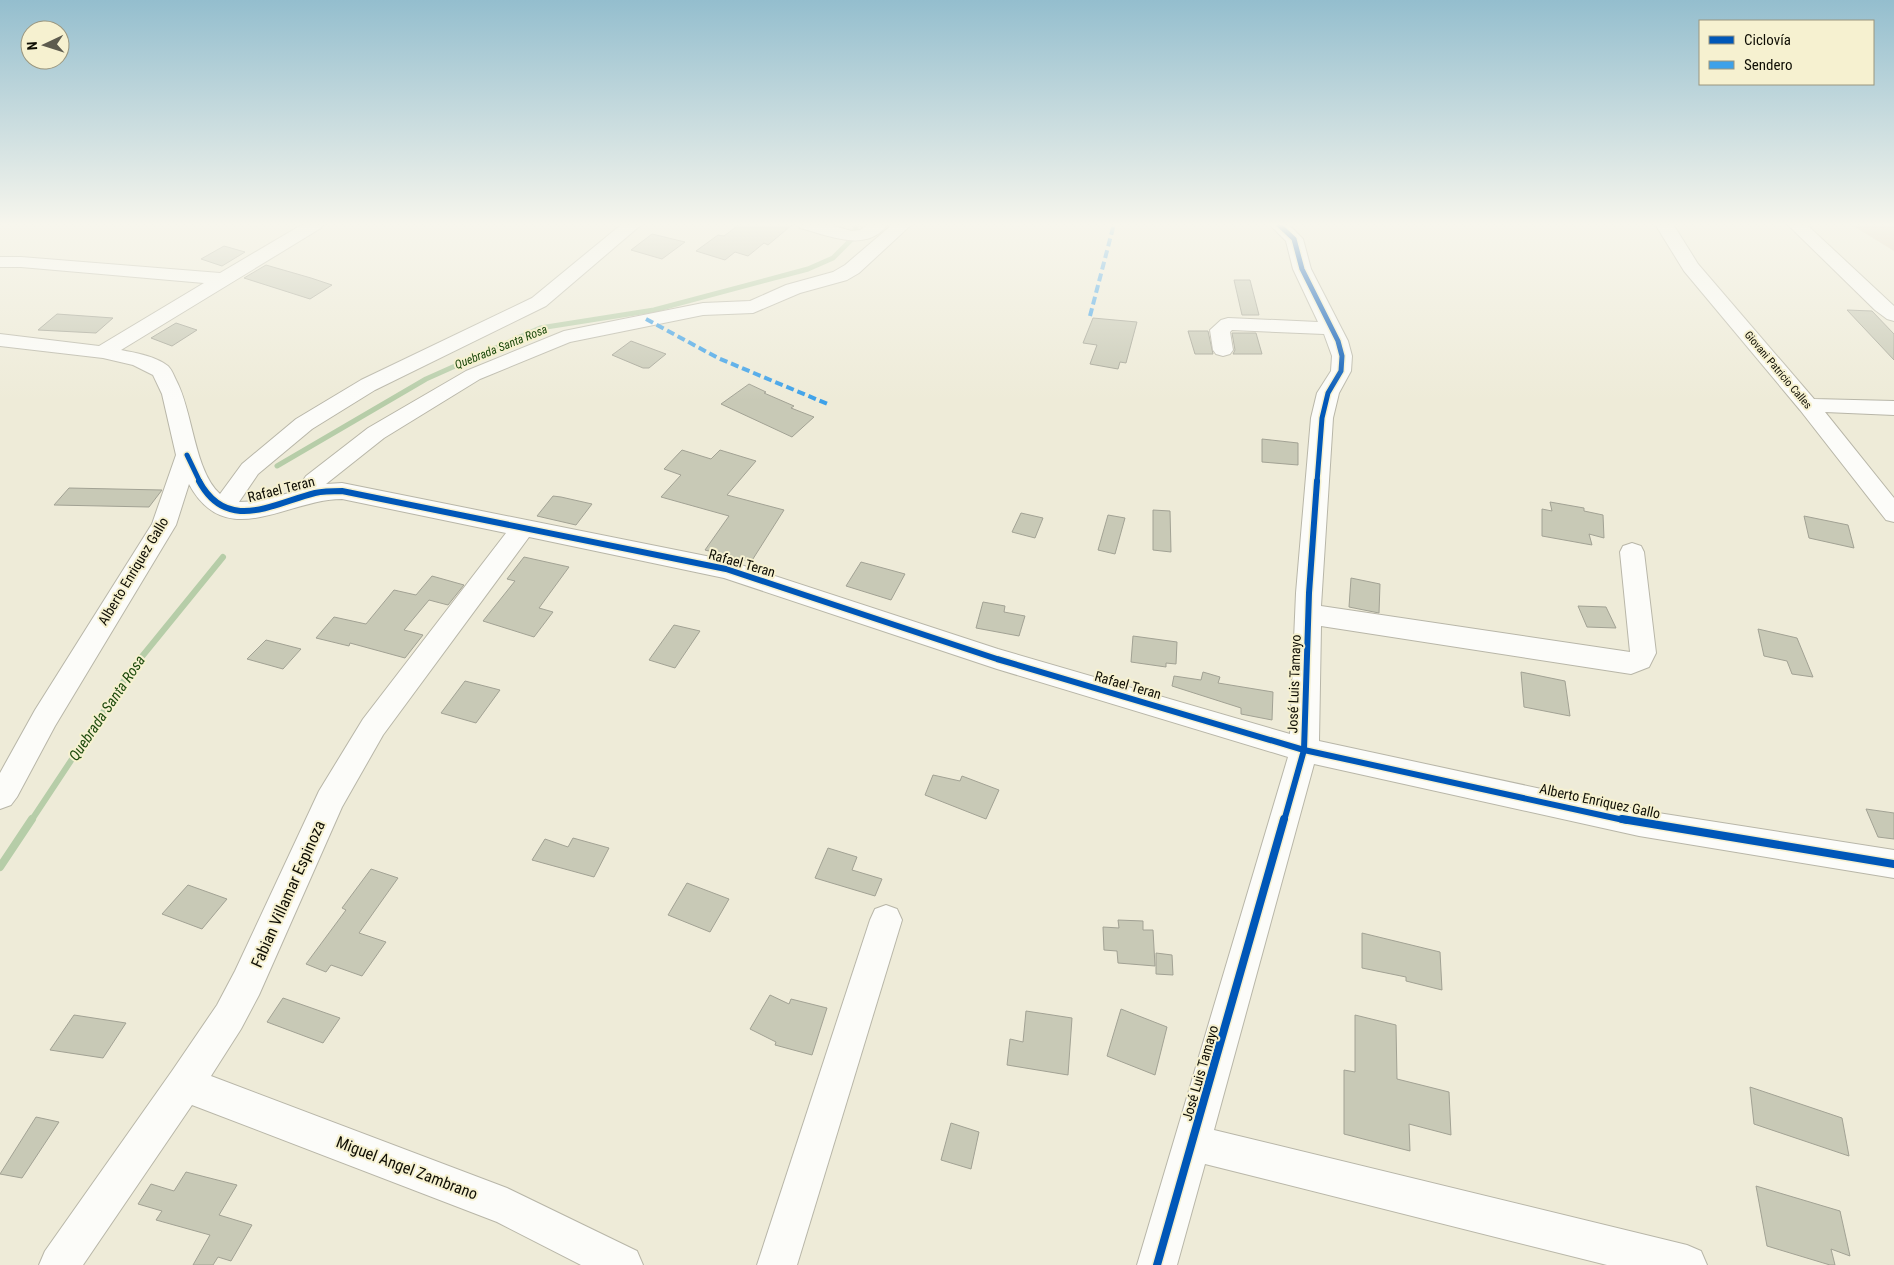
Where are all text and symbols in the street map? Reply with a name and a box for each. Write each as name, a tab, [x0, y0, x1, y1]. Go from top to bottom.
north arrow	[20, 20, 70, 70]
legend	[1699, 20, 1874, 85]
text: Ciclovía	[1744, 31, 1791, 49]
text: N	[24, 41, 40, 51]
text: Sendero	[1744, 56, 1793, 74]
water label: Quebrada Santa Rosa	[453, 322, 549, 372]
street label: Giovani Patricio Calles	[1742, 328, 1814, 412]
street label: Rafael Teran	[246, 473, 316, 505]
street label: Alberto Enriquez Gallo	[94, 514, 172, 628]
street label: Rafael Teran	[707, 546, 777, 580]
street label: José Luis Tamayo	[1284, 634, 1304, 734]
water label: Quebrada Santa Rosa	[65, 652, 149, 764]
street label: Rafael Teran	[1093, 668, 1163, 702]
street label: Alberto Enriquez Gallo	[1538, 780, 1662, 822]
street label: Fabian Villamar Espinoza	[247, 818, 329, 970]
street label: José Luis Tamayo	[1179, 1023, 1221, 1123]
street label: Miguel Angel Zambrano	[334, 1132, 480, 1204]

